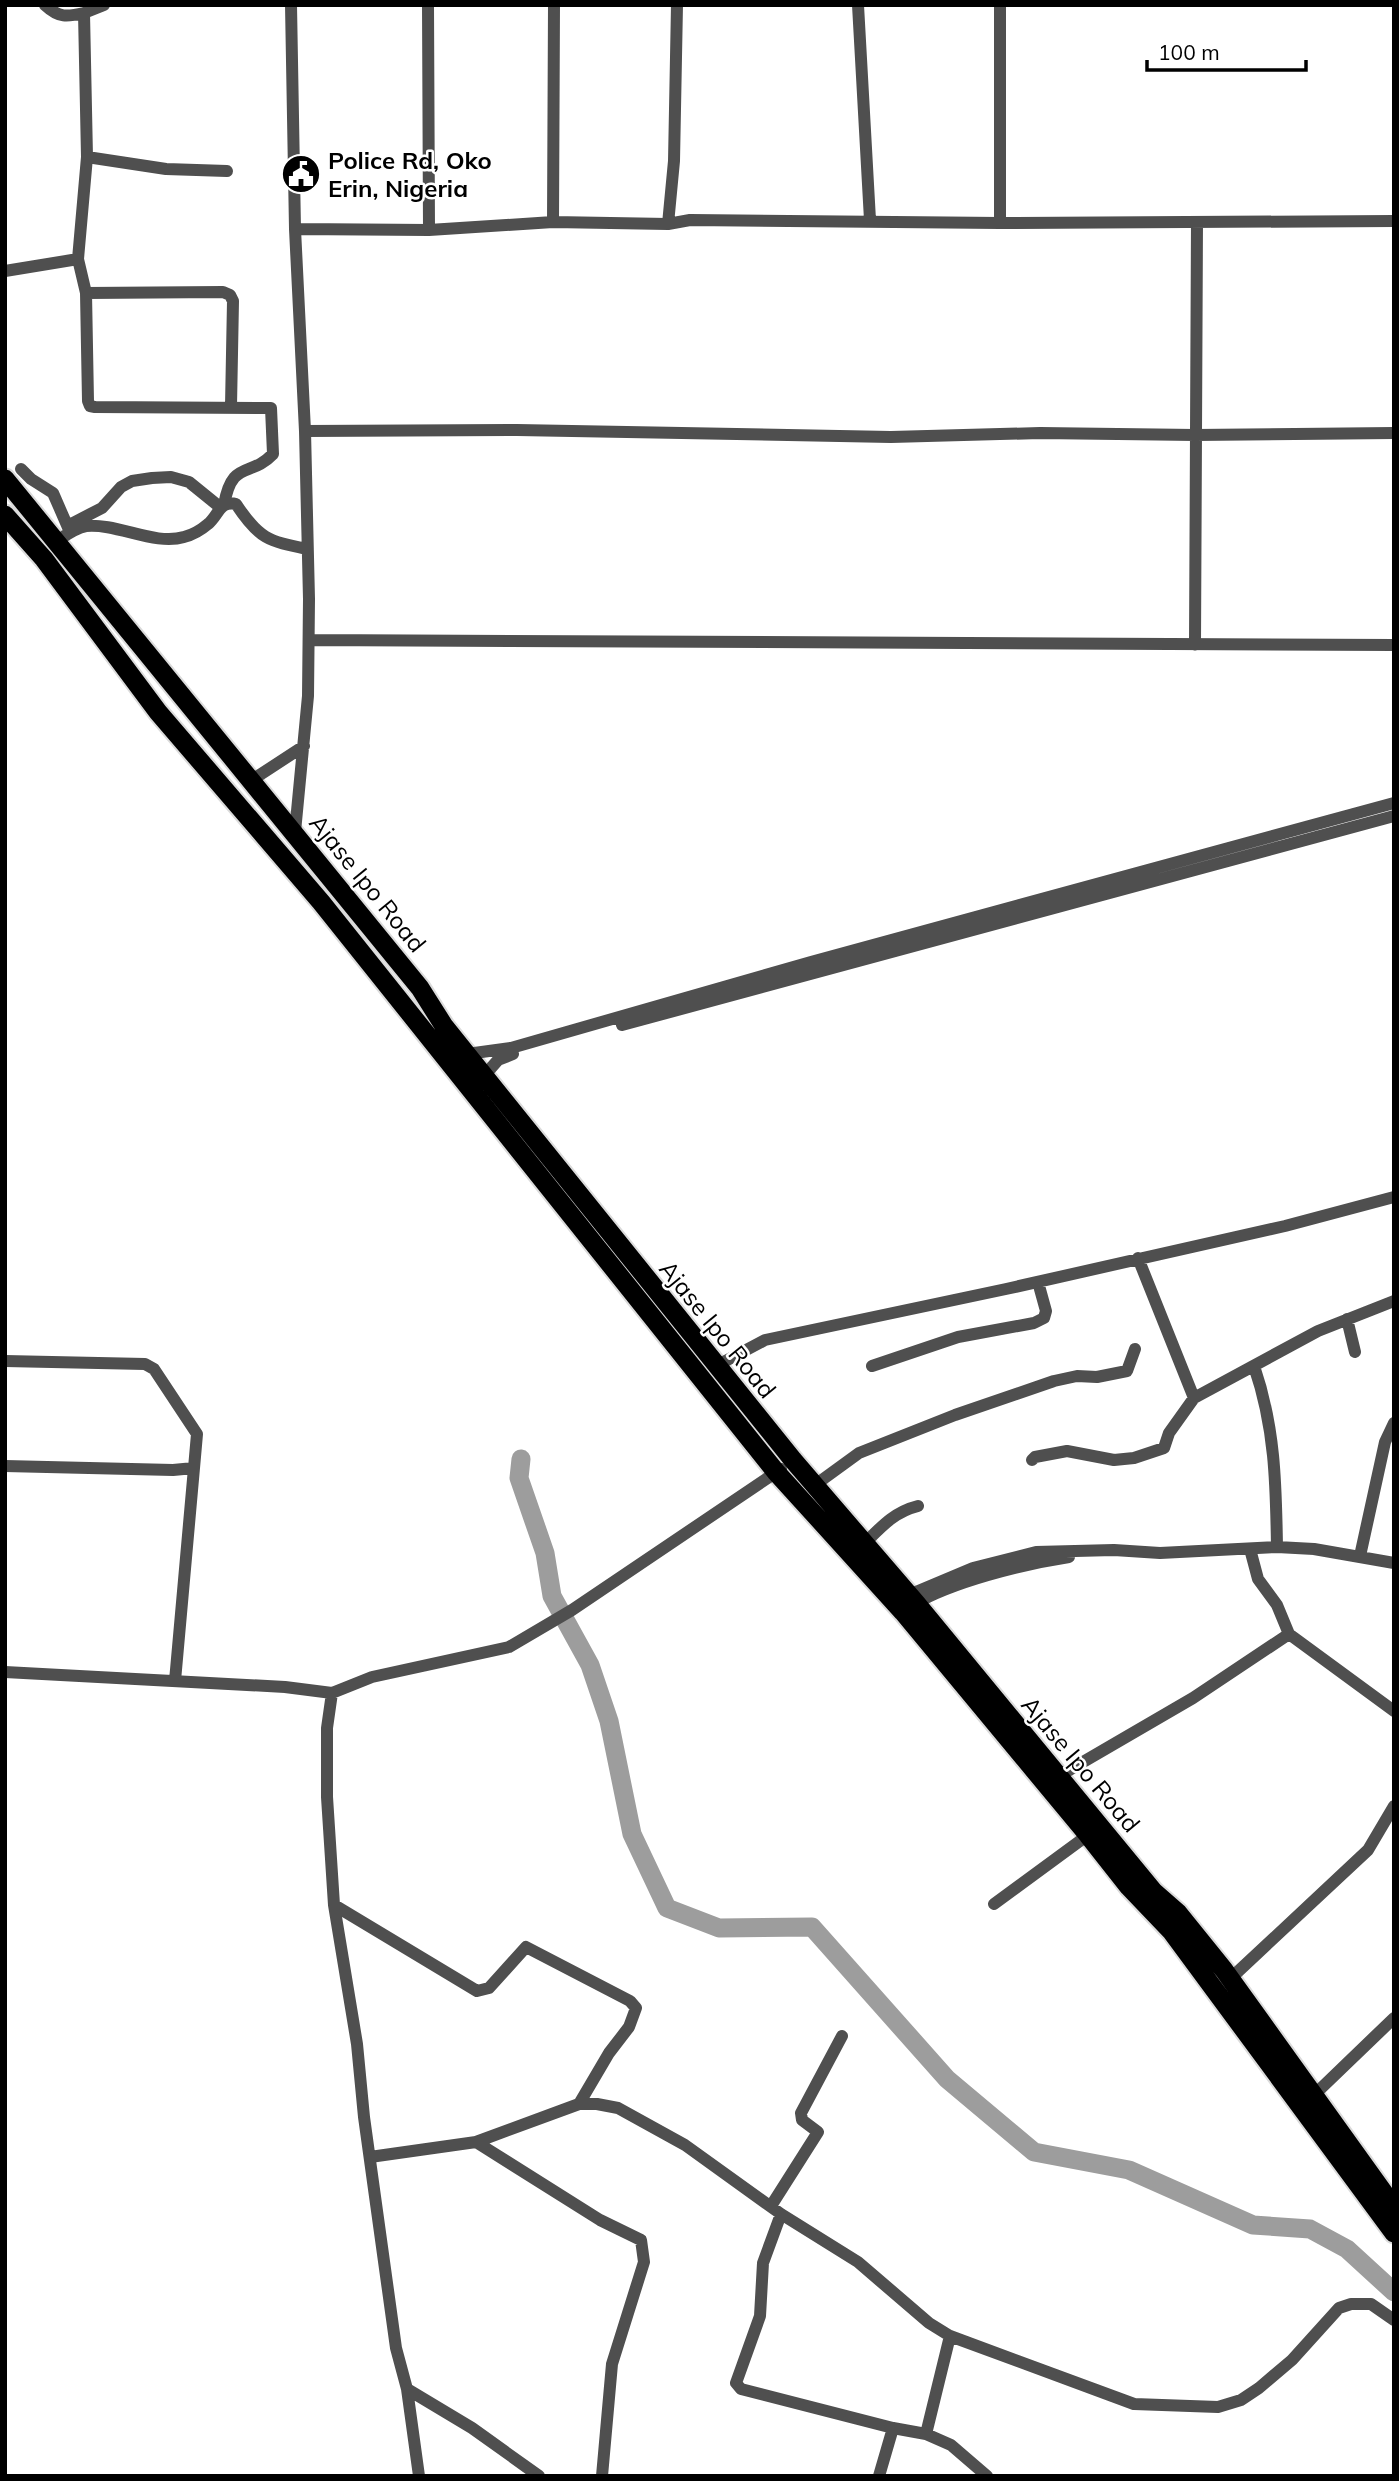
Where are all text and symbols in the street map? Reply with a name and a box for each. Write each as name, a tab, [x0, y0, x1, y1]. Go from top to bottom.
scale bar	[1147, 28, 1306, 72]
text: 100 m	[1158, 39, 1220, 65]
place label: Police Rd, Oko Erin, Nigeria	[328, 145, 492, 203]
public building icon: Police Rd, Oko Erin, Nigeria	[280, 153, 322, 195]
street label: Ajase Ipo Road	[303, 808, 433, 958]
street label: Ajase Ipo Road	[653, 1254, 783, 1404]
street label: Ajase Ipo Road	[1015, 1690, 1147, 1838]

